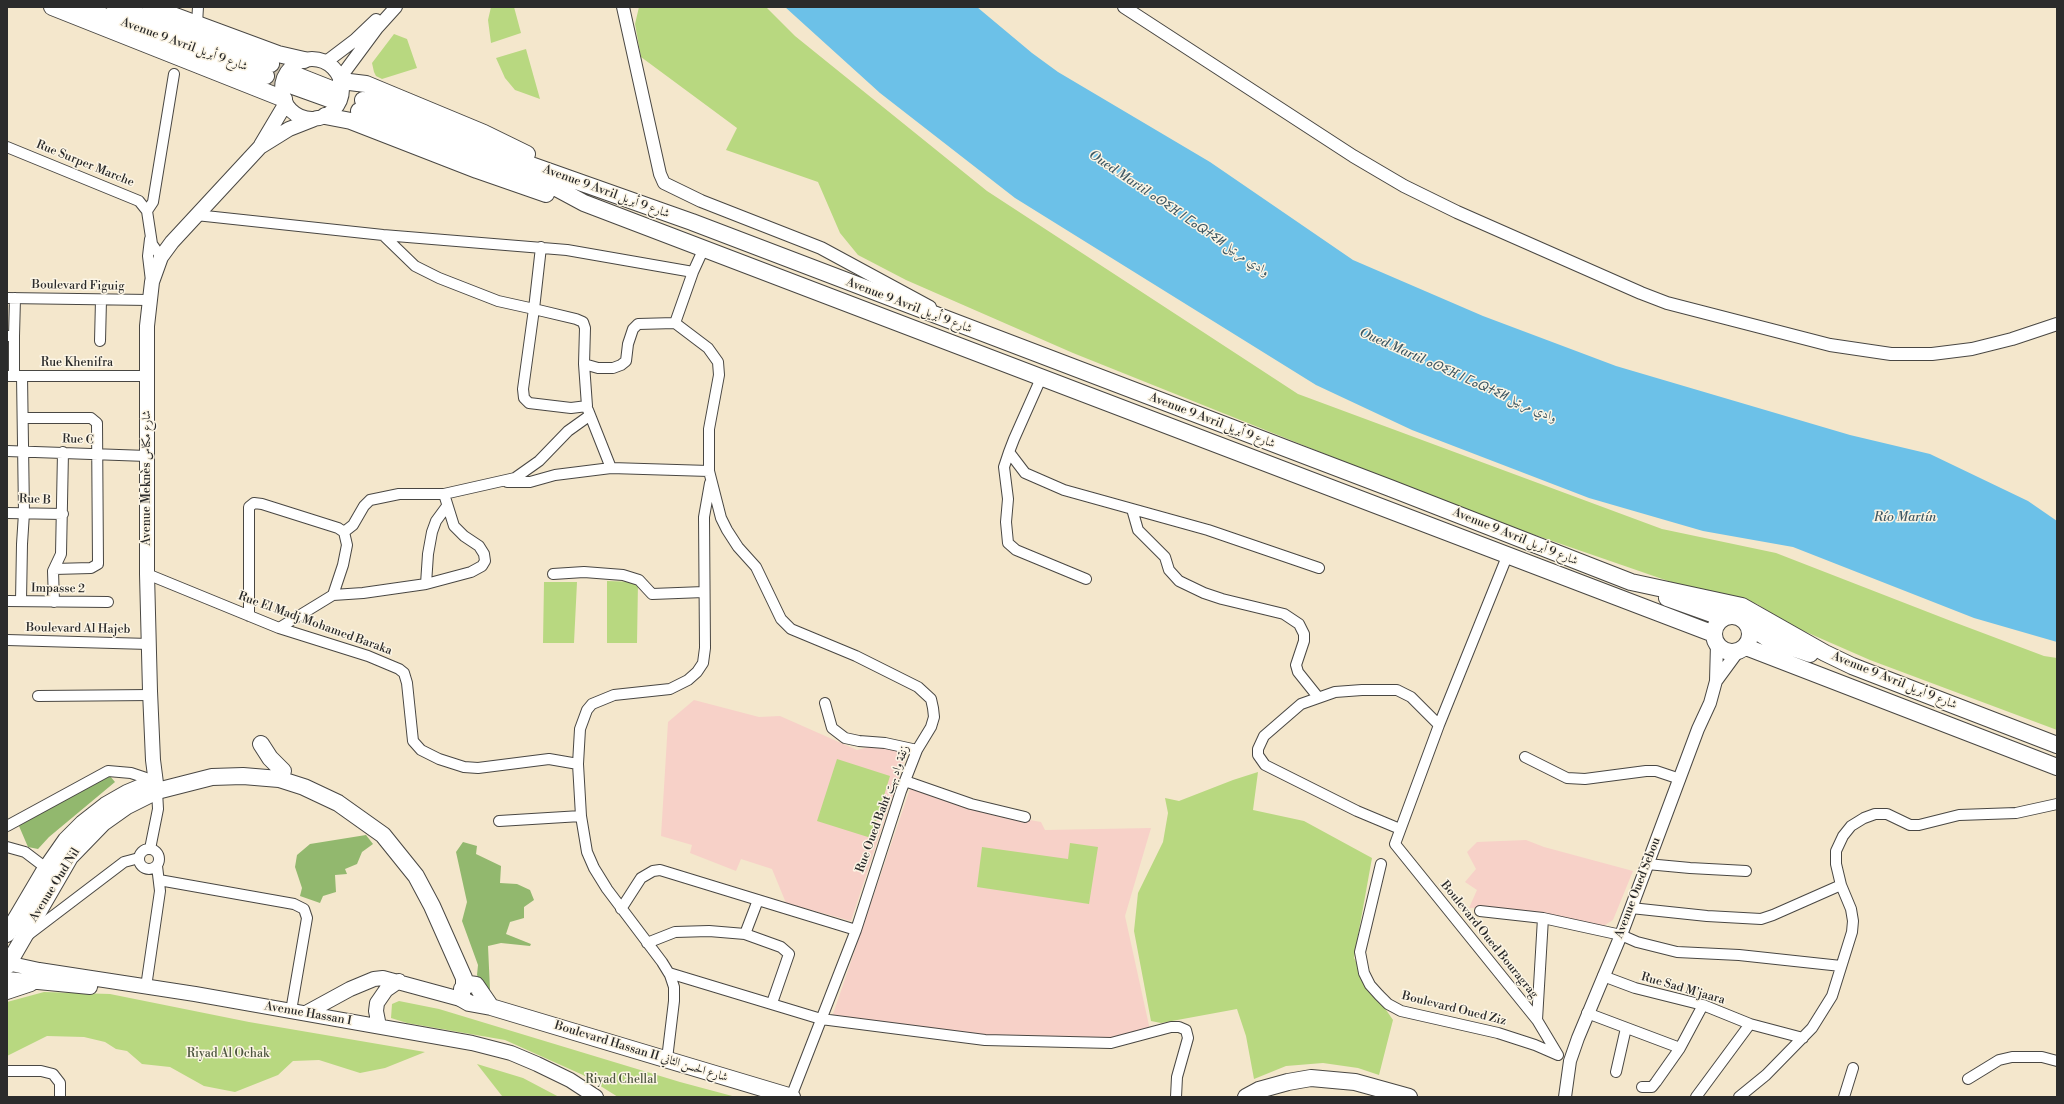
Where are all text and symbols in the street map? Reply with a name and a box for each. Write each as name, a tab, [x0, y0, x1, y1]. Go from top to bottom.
street label: Avenue 9 Avril شارع 9 أبريل	[119, 15, 249, 75]
street label: Rue Surper Marche	[34, 138, 136, 190]
water label: Oued Martil ⴰⵙⵉⴼ ⵏ ⵎⴰⵕⵜⵉⵍ وادي مرتيل	[1086, 148, 1272, 280]
street label: Avenue 9 Avril شارع 9 أبريل	[541, 162, 671, 222]
street label: Avenue 9 Avril شارع 9 أبريل	[844, 275, 974, 337]
street label: Boulevard Figuig	[31, 278, 125, 294]
water label: Oued Martil ⴰⵙⵉⴼ ⵏ ⵎⴰⵕⵜⵉⵍ وادي مرتيل	[1357, 325, 1559, 427]
street label: Rue Khenifra	[41, 356, 113, 370]
street label: Avenue 9 Avril شارع 9 أبريل	[1147, 390, 1277, 452]
street label: Avenue Meknès شارع مكناس	[140, 410, 154, 546]
street label: Rue C	[62, 432, 94, 448]
street label: Rue B	[19, 492, 51, 508]
street label: Avenue 9 Avril شارع 9 أبريل	[1450, 505, 1580, 569]
water label: Río Martín	[1874, 510, 1936, 526]
street label: Impasse 2	[31, 581, 85, 597]
street label: Rue El Madj Mohamed Baraka	[236, 589, 394, 659]
street label: Boulevard Al Hajeb	[26, 621, 130, 637]
street label: Avenue 9 Avril شارع 9 أبريل	[1829, 649, 1959, 713]
street label: Rue Oued Baht زنقة واد بهت	[853, 743, 913, 875]
street label: Avenue Oued Sebou	[1612, 835, 1664, 941]
street label: Avenue Oud Nil	[27, 846, 83, 924]
street label: Boulevard Oued Bouragrag	[1437, 878, 1541, 1002]
street label: Rue Sad M'jaara	[1639, 970, 1727, 1008]
street label: Boulevard Oued Ziz	[1400, 989, 1508, 1029]
street label: Avenue Hassan I	[263, 999, 353, 1029]
street label: Boulevard Hassan II شارع الحسن الثاني	[552, 1019, 730, 1085]
park label: Riyad Al Ochak	[187, 1047, 269, 1061]
park label: Riyad Chellal	[585, 1073, 657, 1087]

